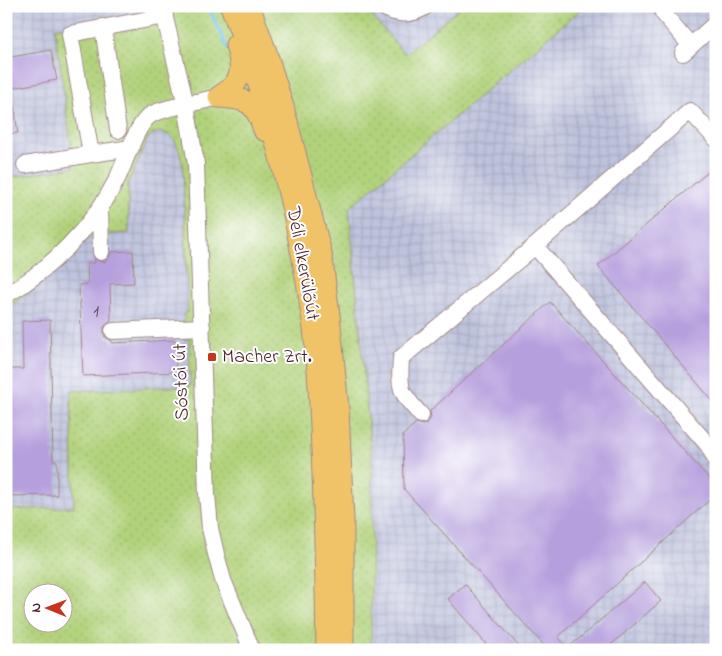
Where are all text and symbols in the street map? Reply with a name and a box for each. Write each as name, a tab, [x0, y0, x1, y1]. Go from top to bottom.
street label: Déli elkerülőút	[278, 204, 326, 323]
house number: 1	[93, 299, 99, 325]
street label: Sóstói út	[166, 343, 198, 421]
place label: Macher Zrt.	[222, 343, 312, 372]
marker: Macher Zrt.	[206, 351, 218, 363]
north arrow	[22, 584, 72, 634]
text: N	[26, 603, 47, 613]

